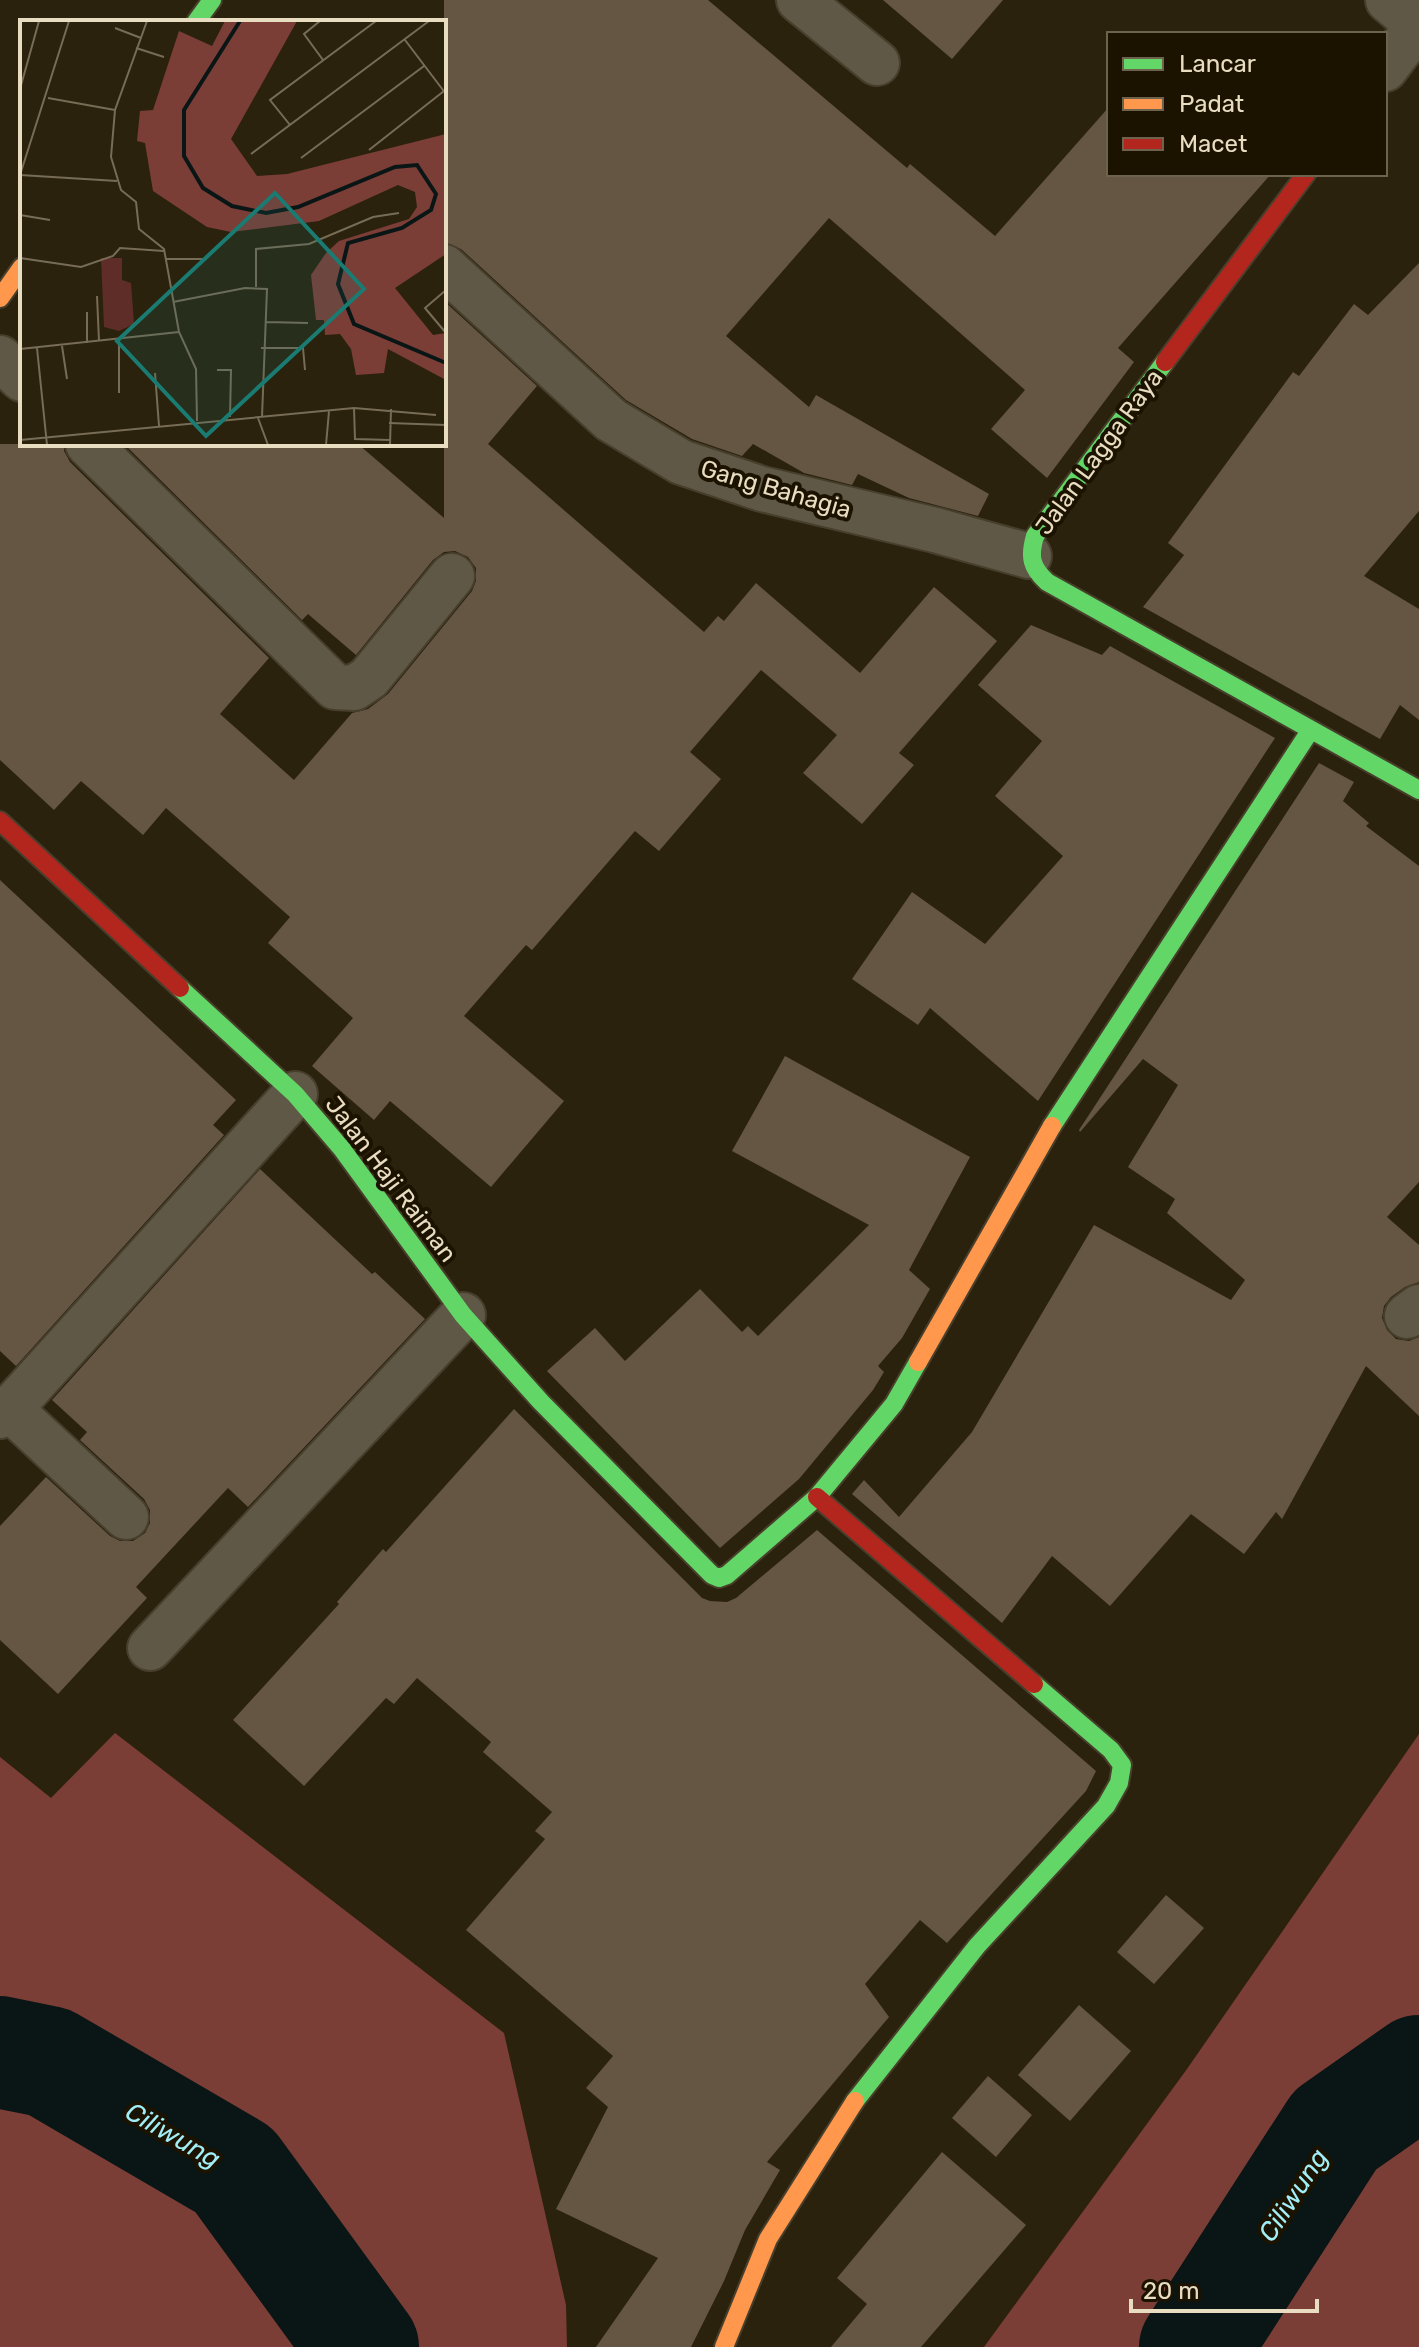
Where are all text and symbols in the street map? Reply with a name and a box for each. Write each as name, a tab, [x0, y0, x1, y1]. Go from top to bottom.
inset map	[20, 20, 446, 446]
legend	[1107, 32, 1387, 176]
text: Lancar	[1179, 50, 1256, 78]
text: Padat	[1179, 90, 1244, 118]
text: Macet	[1179, 130, 1247, 158]
street label: Jalan Lagga Raya	[1030, 364, 1168, 540]
street label: Gang Bahagia	[698, 454, 854, 524]
street label: Jalan Haji Raiman	[320, 1091, 462, 1267]
water label: Ciliwung	[120, 2096, 226, 2175]
water label: Ciliwung	[1252, 2143, 1335, 2247]
scale bar	[1131, 2263, 1317, 2313]
text: 20 m	[1143, 2277, 1200, 2305]

